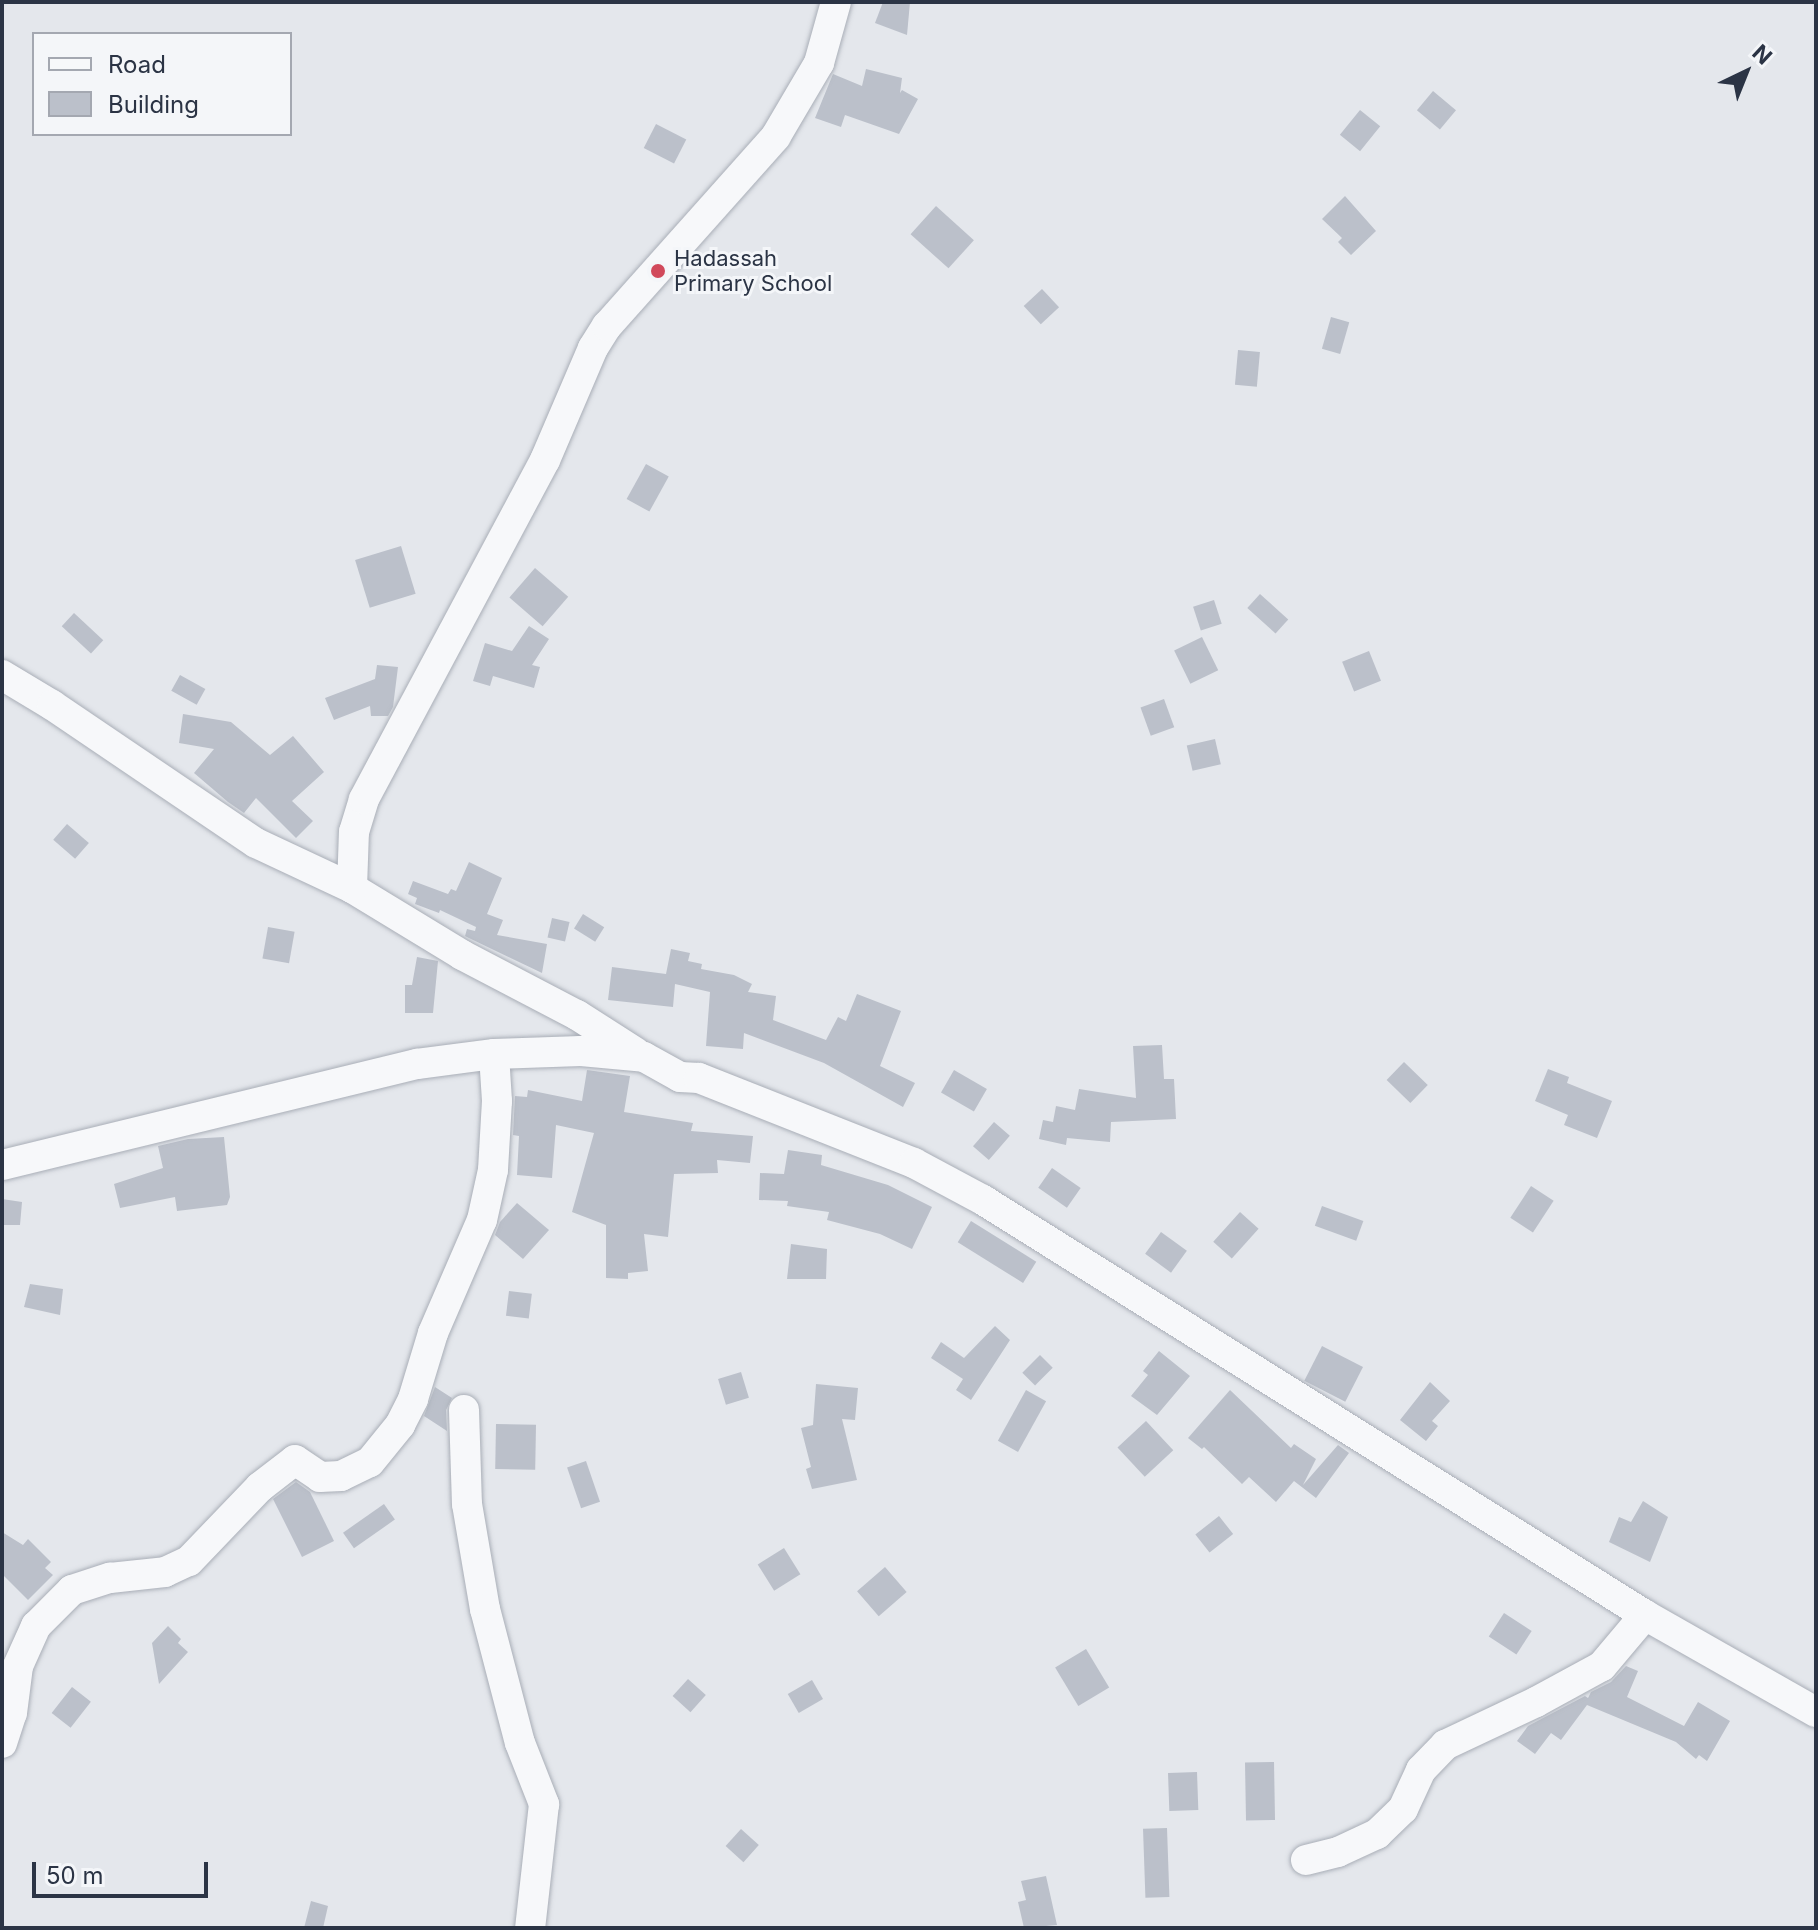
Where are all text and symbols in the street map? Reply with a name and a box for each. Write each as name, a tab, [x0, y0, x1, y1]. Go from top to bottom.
legend	[32, 32, 292, 136]
north arrow	[1706, 32, 1786, 112]
text: N	[1747, 39, 1777, 70]
text: Road	[108, 50, 166, 79]
text: Building	[108, 90, 199, 119]
place label: Hadassah Primary School	[674, 245, 832, 296]
marker: Hadassah Primary School	[649, 262, 667, 280]
scale bar	[36, 1846, 212, 1896]
text: 50 m	[46, 1861, 104, 1890]

